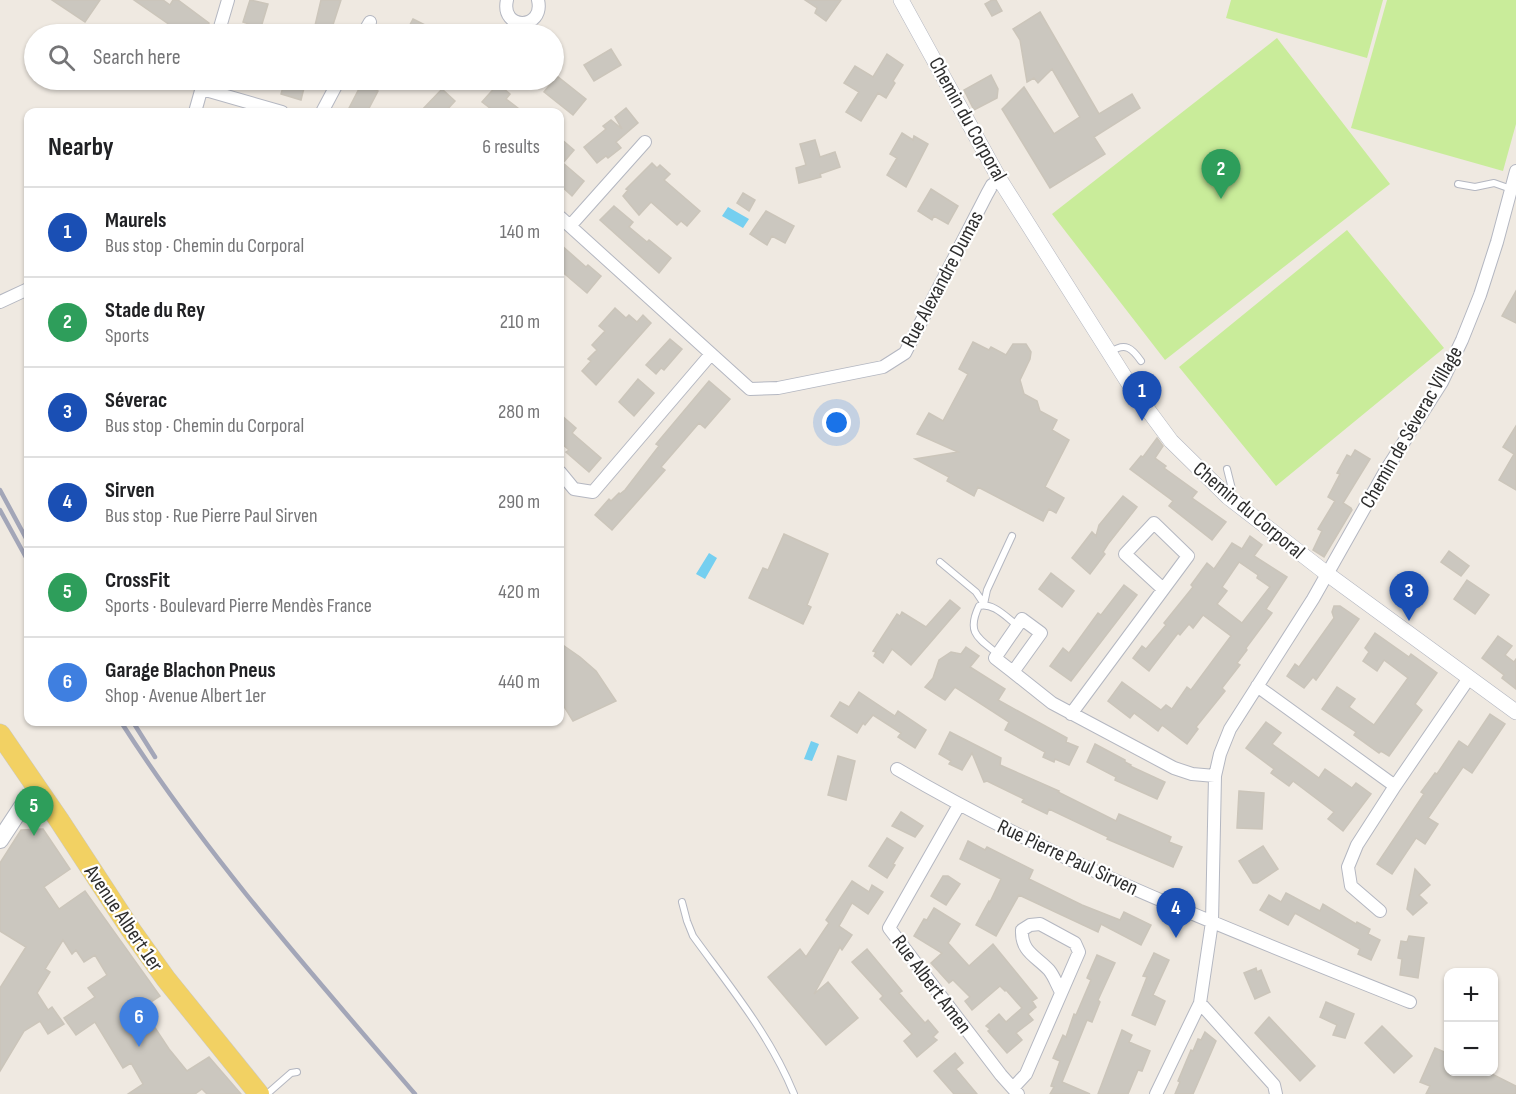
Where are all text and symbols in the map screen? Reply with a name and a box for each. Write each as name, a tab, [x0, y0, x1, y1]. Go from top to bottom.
search box	[24, 24, 564, 90]
icon: search	[45, 41, 78, 74]
text: Search here	[93, 44, 180, 71]
street label: Chemin du Corporal	[923, 53, 1012, 186]
text: Nearby	[48, 132, 114, 163]
text: 6 results	[482, 135, 540, 159]
pin: 2	[1202, 150, 1240, 199]
text: Maurels	[105, 207, 166, 234]
street label: Rue Alexandre Dumas	[896, 207, 989, 352]
text: 1	[64, 220, 71, 244]
text: 140 m	[500, 220, 540, 244]
text: Bus stop · Chemin du Corporal	[105, 234, 304, 258]
text: Stade du Rey	[105, 297, 205, 324]
text: 2	[63, 310, 72, 334]
text: 210 m	[500, 310, 540, 334]
text: Sports	[105, 324, 149, 348]
street label: Chemin de Séverac Village	[1355, 342, 1468, 513]
pin: 1	[1122, 372, 1162, 421]
text: Séverac	[105, 387, 167, 414]
text: 3	[63, 400, 72, 424]
text: 280 m	[498, 400, 540, 424]
your location	[822, 408, 851, 437]
text: Bus stop · Chemin du Corporal	[105, 414, 304, 438]
street label: Chemin du Corporal	[1188, 456, 1310, 564]
text: Sirven	[105, 477, 155, 504]
text: 4	[63, 490, 72, 514]
text: 290 m	[498, 490, 540, 514]
text: Bus stop · Rue Pierre Paul Sirven	[105, 504, 318, 528]
text: CrossFit	[105, 567, 170, 594]
pin: 3	[1390, 572, 1428, 621]
text: 5	[63, 580, 72, 604]
text: 420 m	[498, 580, 540, 604]
text: Sports · Boulevard Pierre Mendès France	[105, 594, 372, 618]
text: Garage Blachon Pneus	[105, 657, 276, 684]
text: 6	[63, 670, 72, 694]
text: 440 m	[498, 670, 540, 694]
text: Shop · Avenue Albert 1er	[105, 684, 266, 708]
pin: 5	[15, 786, 54, 836]
street label: Rue Pierre Paul Sirven	[994, 814, 1142, 901]
street label: Avenue Albert 1er	[78, 860, 168, 976]
pin: 4	[1156, 888, 1196, 938]
street label: Rue Albert Amen	[886, 930, 977, 1039]
map controls	[1444, 968, 1498, 1076]
button: +	[1444, 968, 1498, 1022]
pin: 6	[120, 998, 158, 1047]
button: −	[1444, 1022, 1498, 1076]

